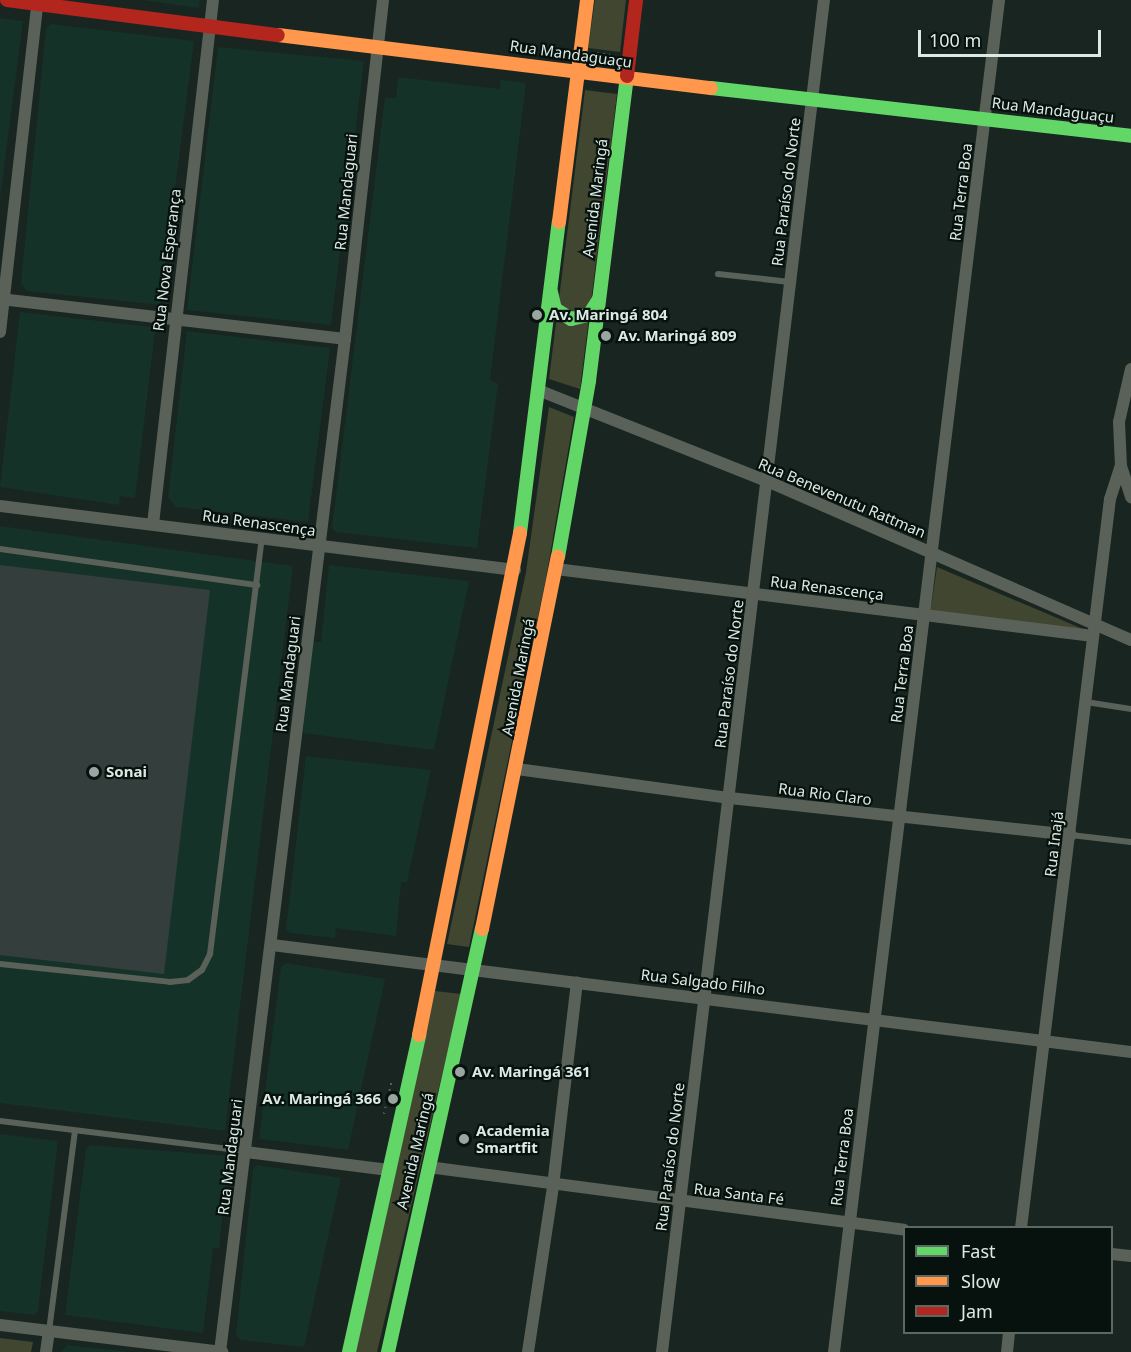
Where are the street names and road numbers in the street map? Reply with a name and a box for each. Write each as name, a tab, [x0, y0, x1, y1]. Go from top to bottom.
street label: Rua Mandaguaçu	[509, 37, 633, 71]
street label: Rua Mandaguaçu	[991, 94, 1115, 126]
street label: Rua Paraíso do Norte	[768, 117, 804, 267]
street label: Rua Mandaguari	[331, 133, 361, 251]
street label: Avenida Maringá	[579, 138, 611, 258]
street label: Rua Terra Boa	[946, 142, 976, 242]
street label: Rua Nova Esperança	[149, 188, 185, 332]
street label: Rua Benevenutu Rattman	[756, 455, 928, 541]
street label: Rua Renascença	[201, 506, 317, 540]
street label: Rua Renascença	[769, 572, 885, 604]
street label: Rua Paraíso do Norte	[711, 599, 747, 749]
street label: Rua Mandaguari	[272, 615, 304, 733]
street label: Avenida Maringá	[498, 617, 538, 737]
street label: Rua Terra Boa	[887, 624, 917, 724]
street label: Rua Rio Claro	[777, 779, 873, 809]
street label: Rua Inajá	[1041, 810, 1067, 878]
street label: Rua Salgado Filho	[640, 965, 766, 999]
street label: Rua Paraíso do Norte	[652, 1082, 688, 1232]
street label: Avenida Maringá	[393, 1091, 437, 1211]
street label: Rua Mandaguari	[214, 1098, 246, 1216]
street label: Rua Terra Boa	[827, 1107, 857, 1207]
street label: Rua Santa Fé	[693, 1180, 785, 1208]

